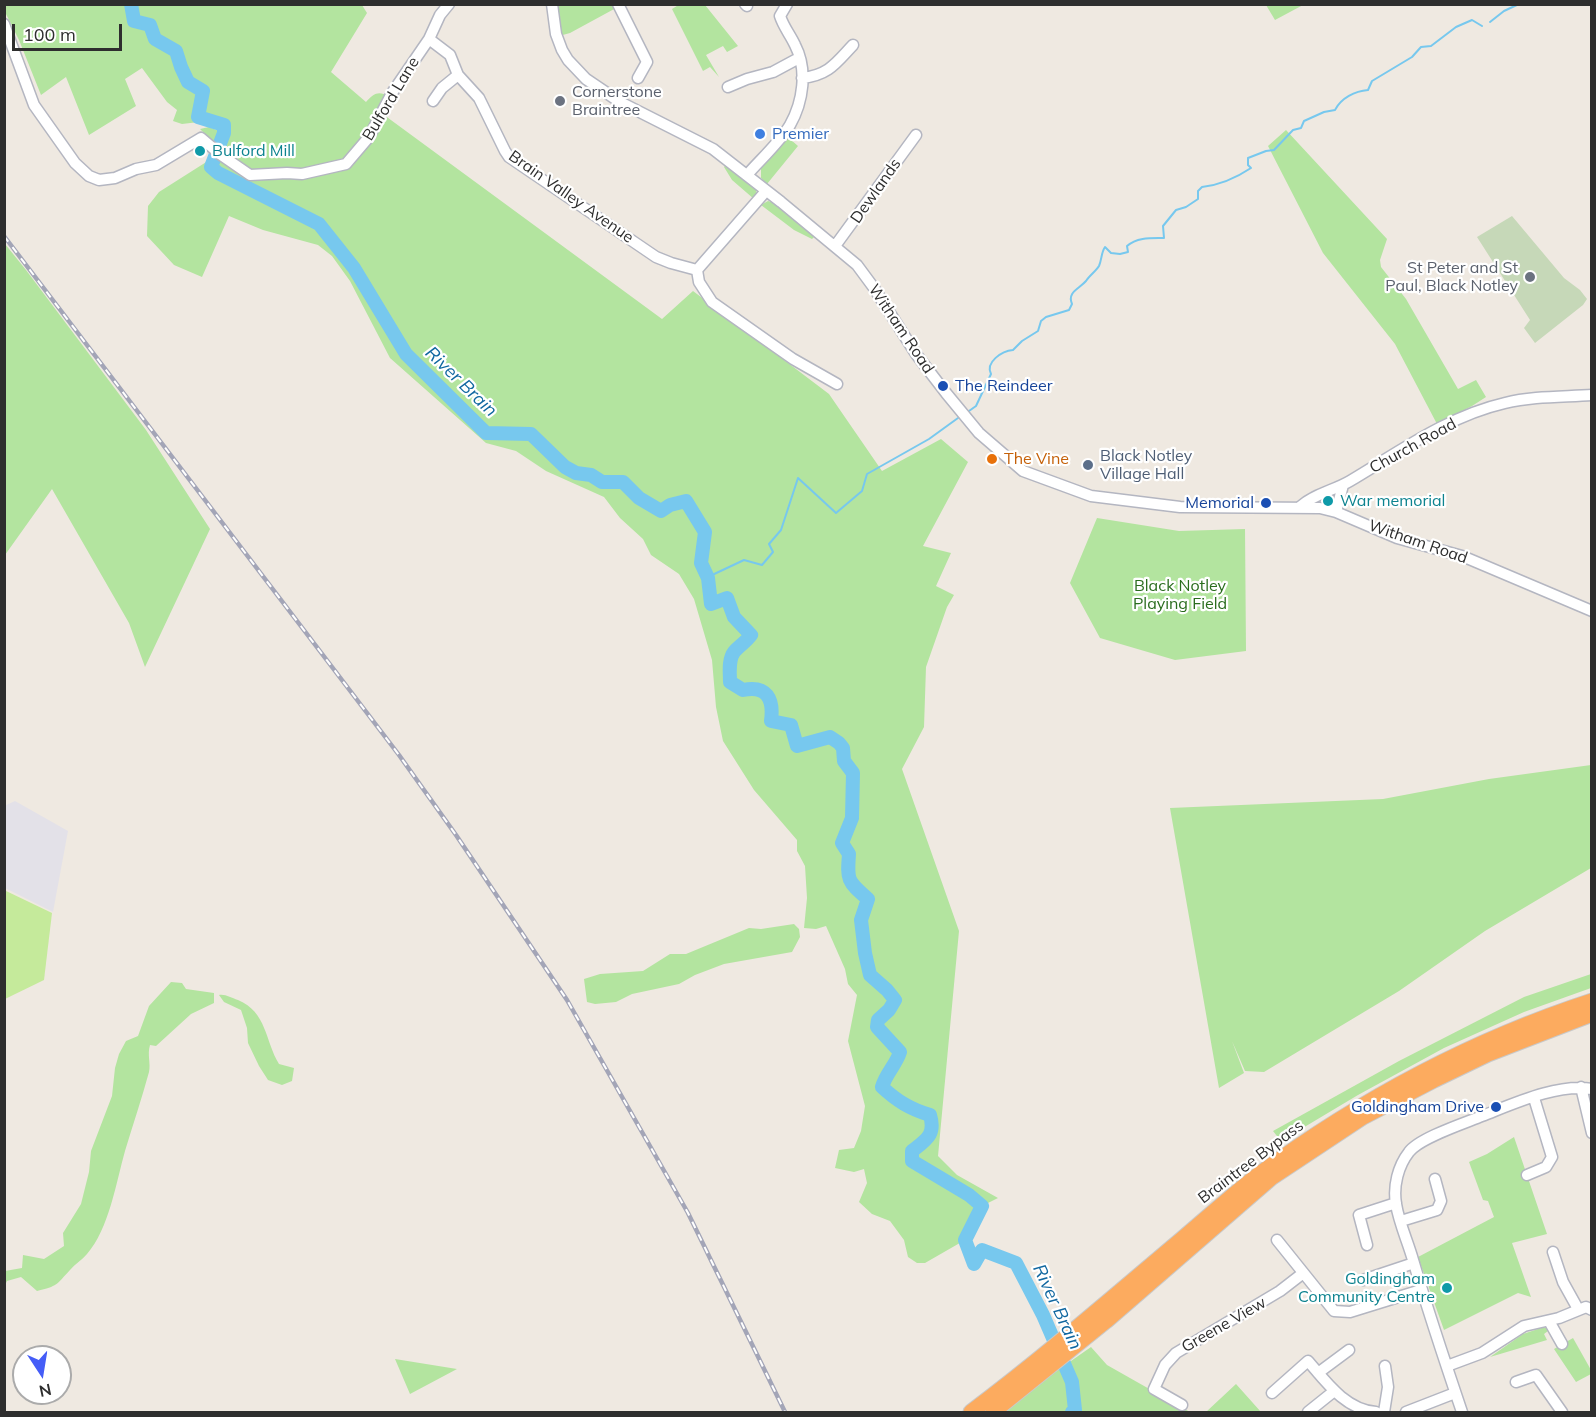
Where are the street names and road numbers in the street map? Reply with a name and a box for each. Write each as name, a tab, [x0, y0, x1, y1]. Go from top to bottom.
street label: Bulford Lane	[359, 54, 423, 144]
street label: Brain Valley Avenue	[505, 147, 637, 247]
street label: Dewlands	[847, 155, 905, 227]
street label: Witham Road	[864, 281, 938, 377]
street label: Church Road	[1366, 414, 1460, 478]
street label: Witham Road	[1366, 516, 1470, 568]
street label: Braintree Bypass	[1195, 1116, 1307, 1208]
street label: Greene View	[1178, 1293, 1270, 1357]

